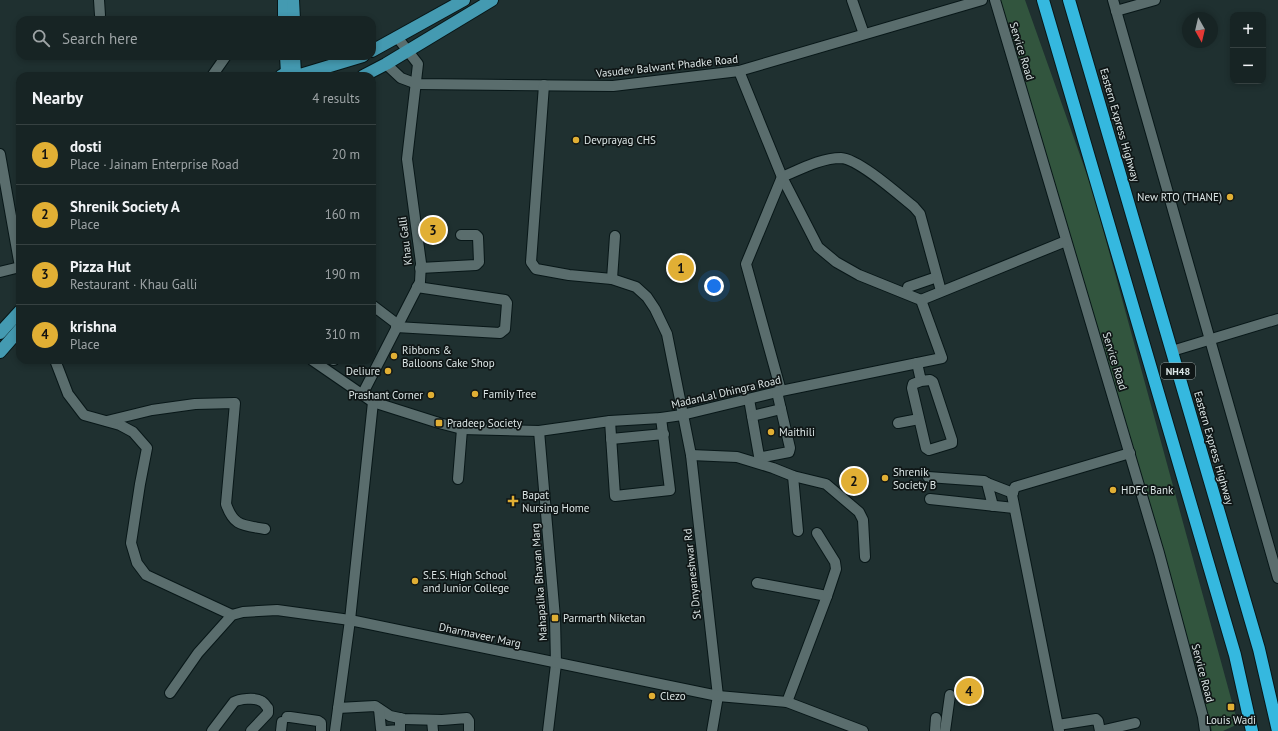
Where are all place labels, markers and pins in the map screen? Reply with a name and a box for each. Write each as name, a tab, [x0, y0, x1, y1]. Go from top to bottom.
place label: Devprayag CHS	[584, 133, 656, 147]
marker: Devprayag CHS	[571, 135, 581, 145]
place label: New RTO (THANE)	[1137, 190, 1222, 204]
marker: New RTO (THANE)	[1225, 192, 1235, 202]
pin: 3	[420, 215, 446, 245]
pin: 1	[668, 253, 694, 283]
place label: Ribbons & Balloons Cake Shop	[402, 343, 495, 370]
marker: Ribbons & Balloons Cake Shop	[389, 351, 399, 361]
place label: Deliure	[346, 364, 380, 378]
marker: Deliure	[383, 366, 393, 376]
place label: Family Tree	[483, 387, 537, 401]
place label: Prashant Corner	[348, 388, 423, 402]
marker: Family Tree	[470, 389, 480, 399]
marker: Prashant Corner	[426, 390, 436, 400]
place label: Pradeep Society	[447, 416, 523, 430]
marker: Pradeep Society	[434, 418, 444, 428]
place label: Maithili	[779, 425, 815, 439]
marker: Maithili	[766, 427, 776, 437]
place label: Shrenik Society B	[893, 465, 936, 492]
pin: 2	[841, 466, 867, 496]
marker: Shrenik Society B	[880, 473, 890, 483]
place label: HDFC Bank	[1121, 483, 1174, 497]
marker: HDFC Bank	[1108, 485, 1118, 495]
place label: Bapat Nursing Home	[522, 488, 590, 515]
marker: Bapat Nursing Home	[507, 495, 519, 507]
place label: S.E.S. High School and Junior College	[423, 568, 510, 595]
marker: S.E.S. High School and Junior College	[410, 576, 420, 586]
place label: Parmarth Niketan	[563, 611, 645, 625]
marker: Parmarth Niketan	[550, 613, 560, 623]
pin: 4	[956, 676, 982, 706]
place label: Clezo	[660, 689, 686, 703]
marker: Clezo	[647, 691, 657, 701]
marker: Louis Wadi	[1226, 702, 1236, 712]
place label: Louis Wadi	[1206, 713, 1256, 727]

